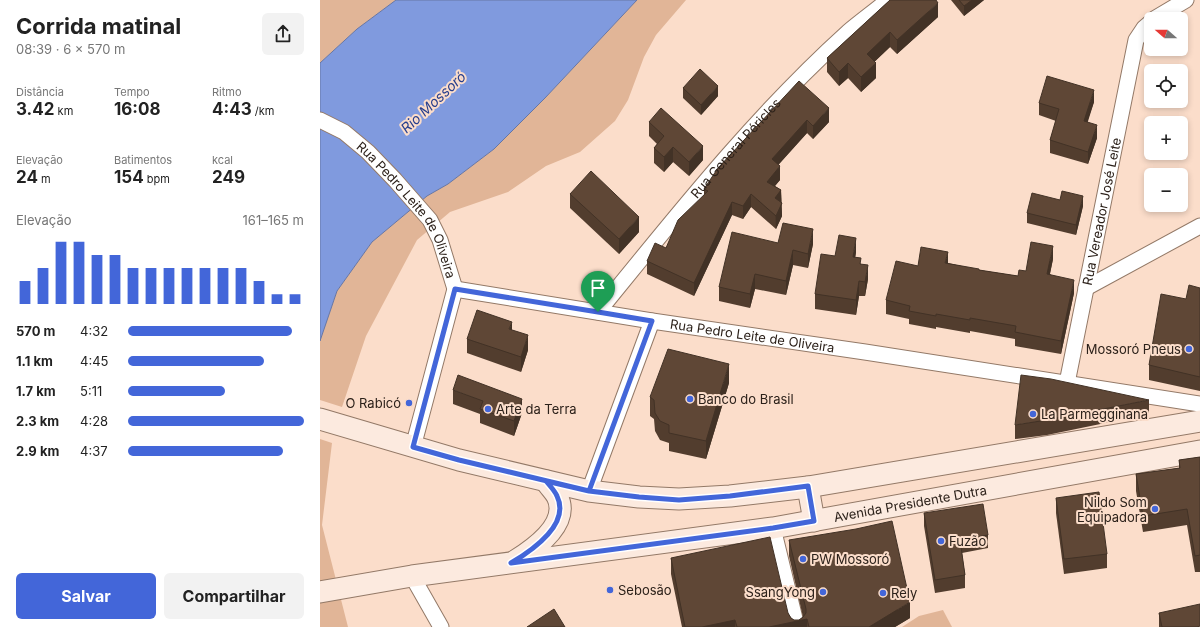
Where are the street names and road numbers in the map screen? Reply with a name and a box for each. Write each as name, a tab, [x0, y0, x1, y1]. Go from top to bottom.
street label: Rua General Péricles	[687, 95, 784, 201]
street label: Rua Vereador José Leite	[1079, 136, 1124, 287]
street label: Rua Pedro Leite de Oliveira	[354, 138, 459, 280]
street label: Rua Pedro Leite de Oliveira	[669, 316, 836, 355]
street label: Avenida Presidente Dutra	[832, 482, 988, 525]

